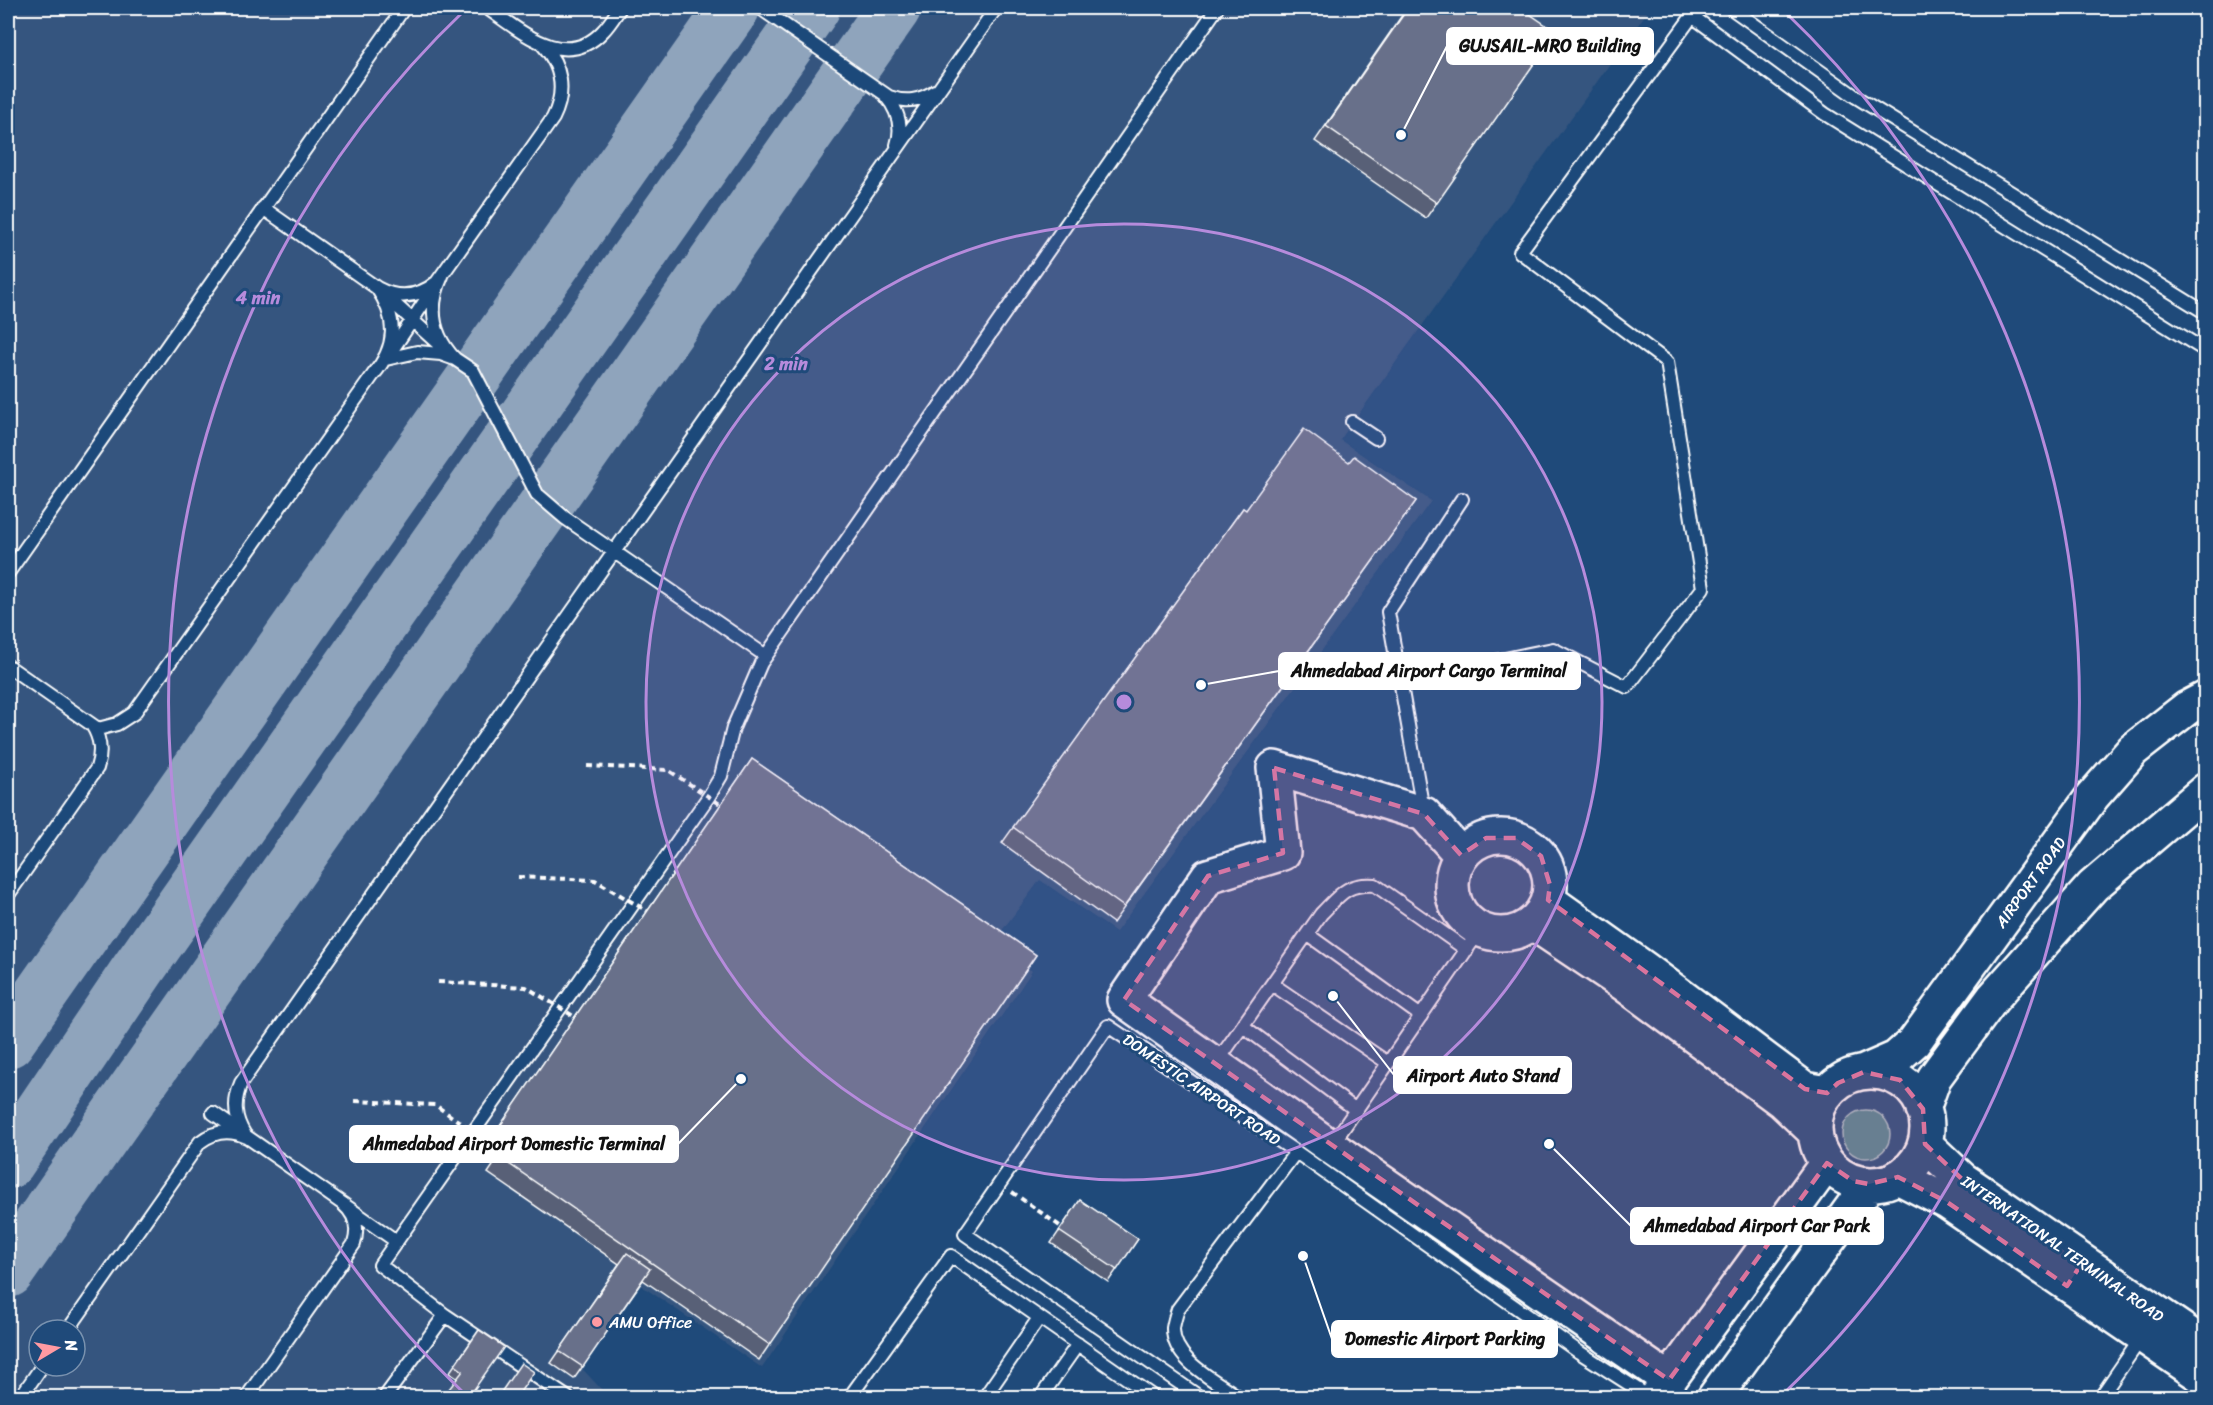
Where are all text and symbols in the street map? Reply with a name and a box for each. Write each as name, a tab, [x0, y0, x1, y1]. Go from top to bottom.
callout: GUJSAIL-MRO Building	[1447, 28, 1653, 64]
text: GUJSAIL-MRO Building	[1458, 30, 1641, 62]
text: 4 min	[235, 282, 281, 314]
text: 2 min	[763, 348, 808, 380]
callout: Ahmedabad Airport Cargo Terminal	[1279, 653, 1580, 689]
text: Ahmedabad Airport Cargo Terminal	[1290, 655, 1568, 687]
centre of rings	[1114, 692, 1134, 712]
street label: AIRPORT ROAD	[1986, 830, 2074, 935]
street label: DOMESTIC AIRPORT ROAD	[1117, 1025, 1287, 1154]
callout: Airport Auto Stand	[1394, 1057, 1571, 1093]
text: Airport Auto Stand	[1406, 1060, 1561, 1092]
callout: Ahmedabad Airport Domestic Terminal	[350, 1126, 678, 1162]
text: Ahmedabad Airport Domestic Terminal	[362, 1128, 666, 1160]
street label: INTERNATIONAL TERMINAL ROAD	[1954, 1166, 2171, 1330]
callout: Ahmedabad Airport Car Park	[1631, 1208, 1883, 1244]
text: Ahmedabad Airport Car Park	[1643, 1210, 1871, 1242]
place label: AMU Office	[608, 1308, 692, 1337]
marker: AMU Office	[590, 1315, 604, 1329]
north arrow	[27, 1318, 87, 1378]
callout: Domestic Airport Parking	[1332, 1321, 1557, 1357]
text: Domestic Airport Parking	[1345, 1323, 1545, 1355]
text: N	[56, 1337, 87, 1354]

